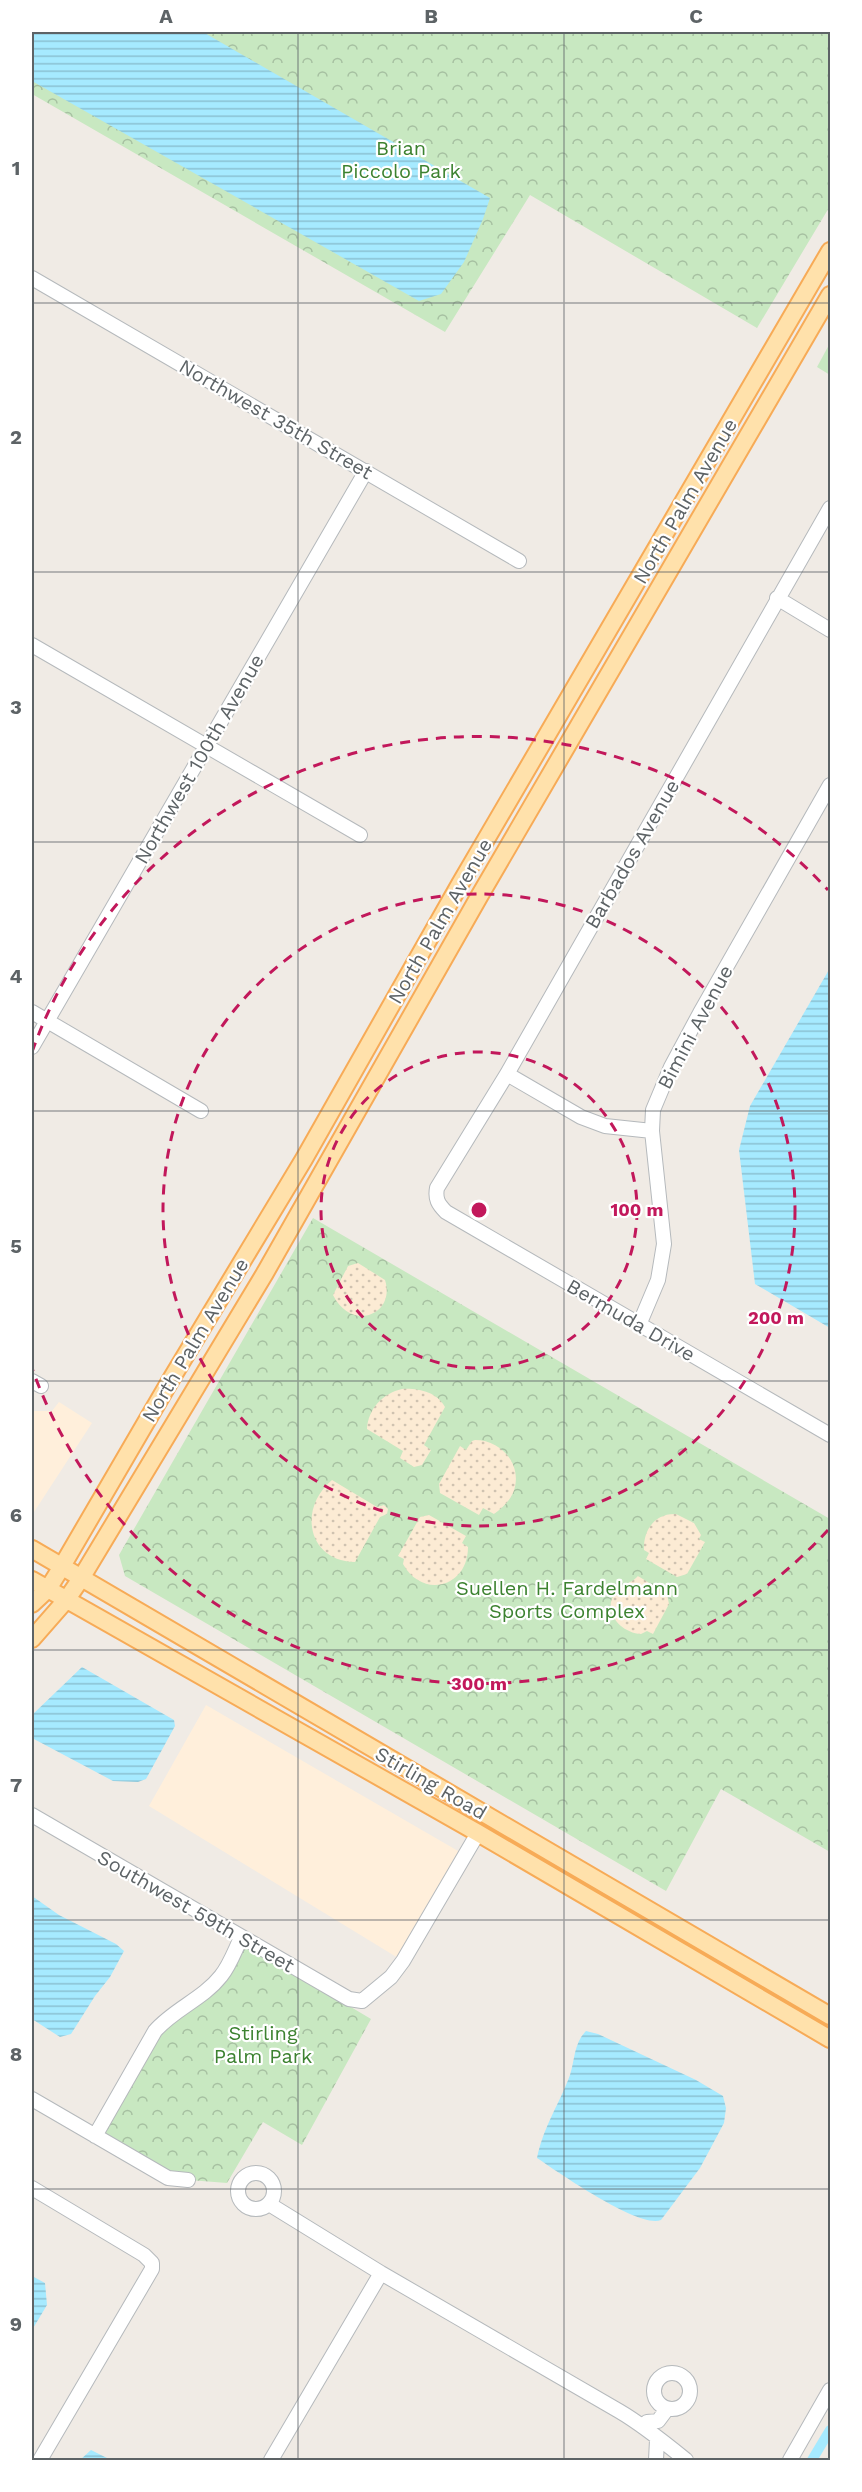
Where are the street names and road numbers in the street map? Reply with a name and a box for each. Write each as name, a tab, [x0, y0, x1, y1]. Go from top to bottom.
street label: Northwest 35th Street	[175, 354, 378, 485]
street label: North Palm Avenue	[628, 414, 742, 588]
street label: Northwest 100th Avenue	[129, 650, 269, 868]
street label: Barbados Avenue	[580, 775, 684, 933]
street label: North Palm Avenue	[383, 834, 497, 1008]
street label: Bimini Avenue	[652, 961, 738, 1093]
street label: North Palm Avenue	[137, 1254, 253, 1426]
street label: Bermuda Drive	[563, 1274, 699, 1366]
street label: Stirling Road	[371, 1741, 491, 1825]
street label: Southwest 59th Street	[93, 1845, 299, 1978]

